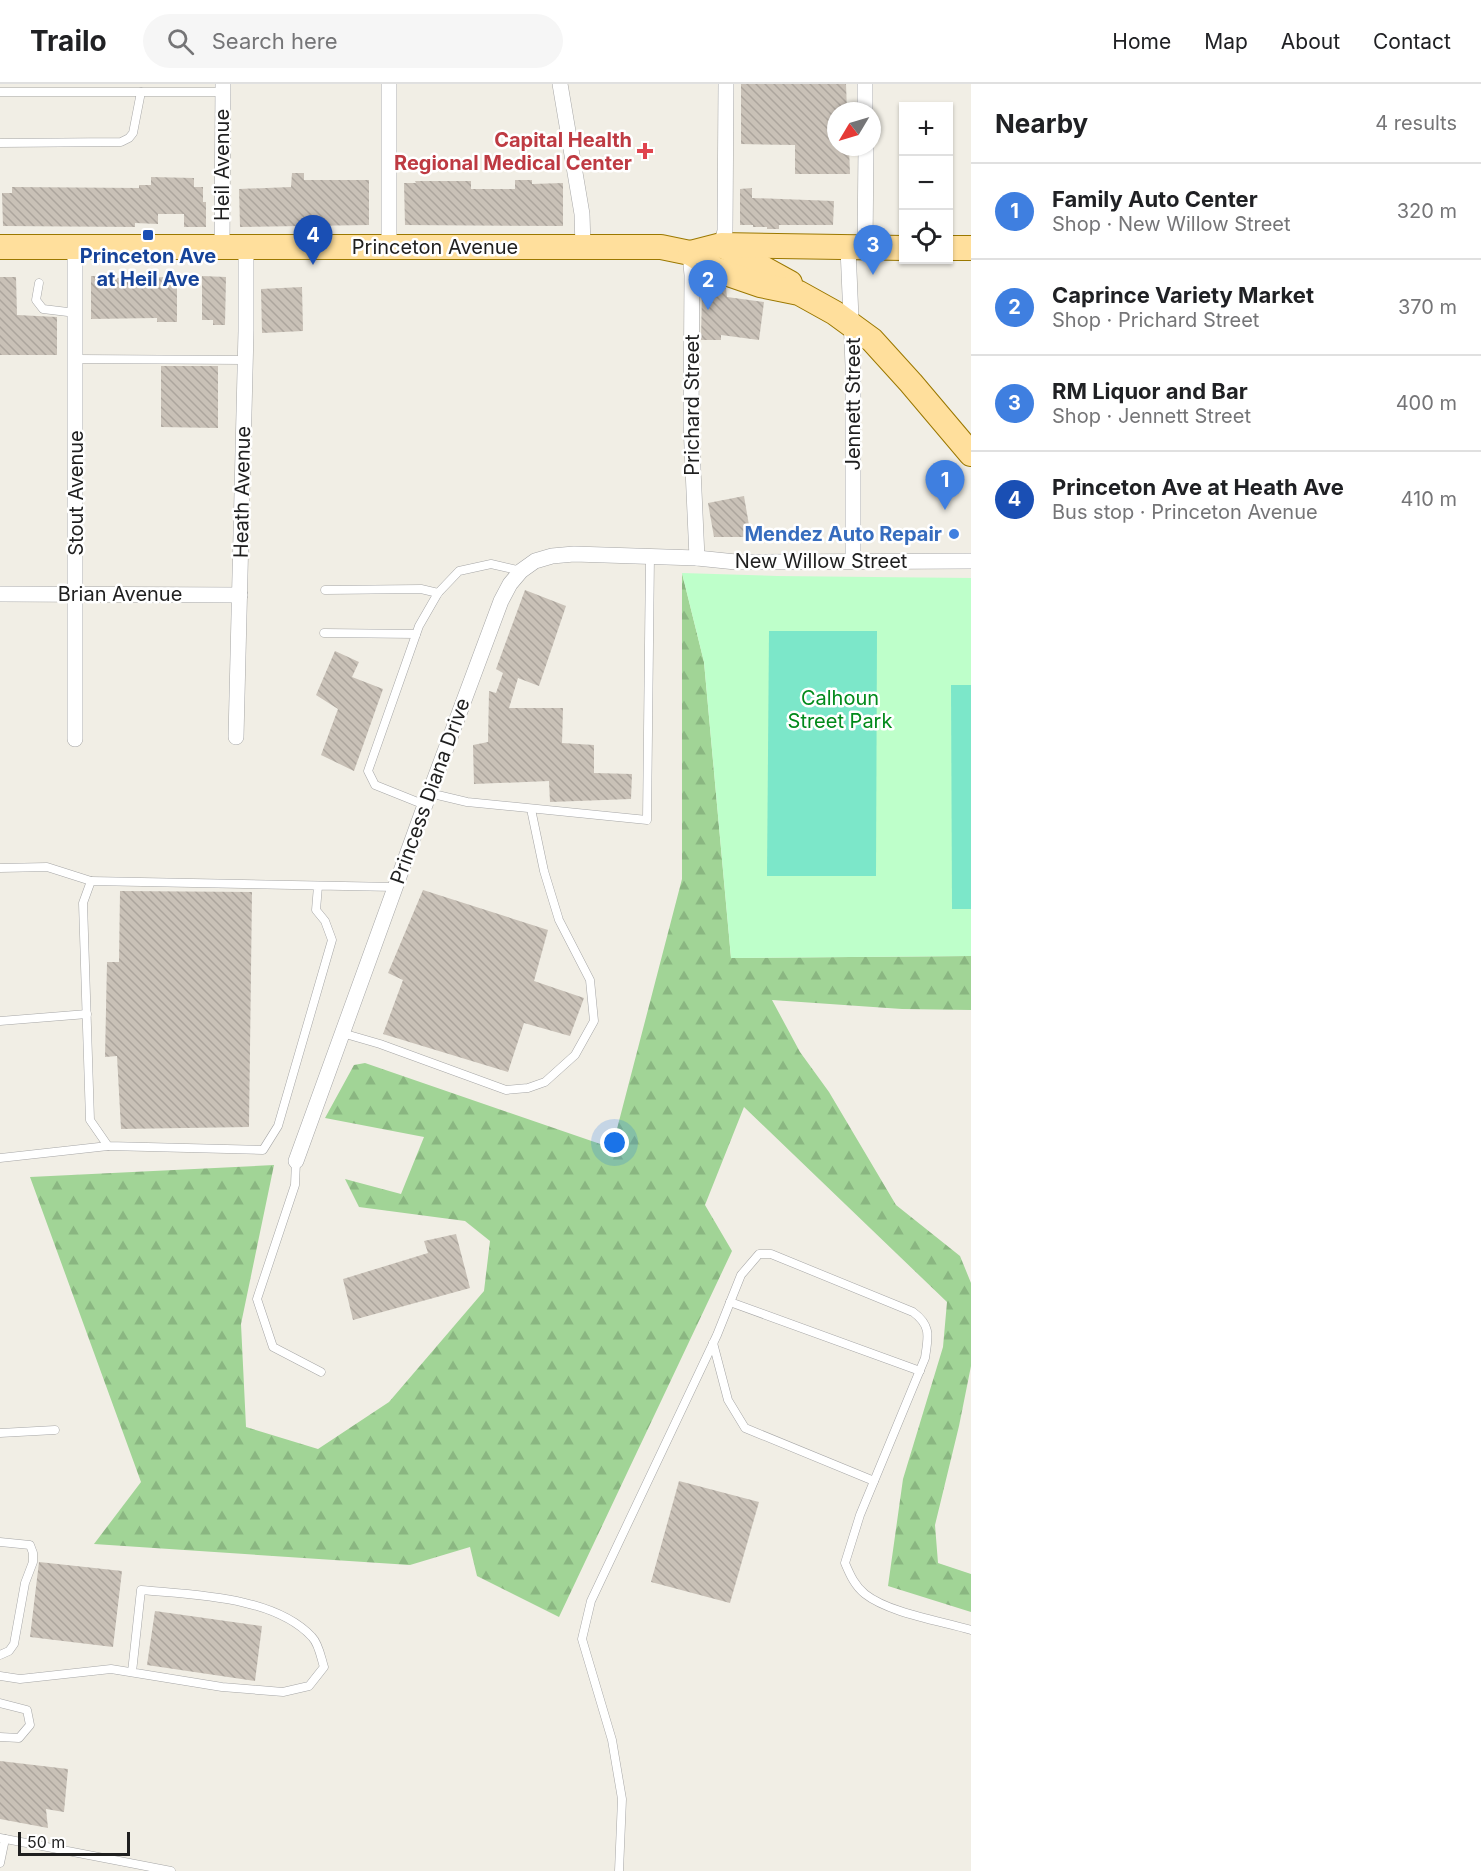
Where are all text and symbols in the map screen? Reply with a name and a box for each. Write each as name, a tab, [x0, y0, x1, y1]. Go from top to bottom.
search box	[143, 14, 563, 68]
text: Trailo	[30, 24, 107, 58]
icon: search	[164, 25, 197, 58]
text: Search here	[212, 28, 338, 54]
text: Home	[1112, 29, 1171, 54]
text: Map	[1204, 29, 1248, 54]
text: About	[1281, 29, 1340, 54]
text: Contact	[1373, 29, 1451, 54]
north arrow	[827, 102, 881, 156]
map controls	[899, 102, 953, 264]
button: +	[899, 102, 953, 156]
text: Nearby	[995, 108, 1088, 139]
street label: Heil Avenue	[210, 109, 234, 221]
text: 4 results	[1375, 111, 1457, 135]
place label: Capital Health Regional Medical Center	[394, 128, 632, 175]
marker: Capital Health Regional Medical Center	[636, 142, 654, 160]
button: −	[899, 156, 953, 210]
text: Family Auto Center	[1052, 186, 1258, 212]
text: 1	[1010, 199, 1019, 223]
text: 320 m	[1397, 199, 1457, 223]
button: locate	[899, 210, 953, 264]
text: Shop · New Willow Street	[1052, 212, 1291, 236]
pin: 4	[294, 216, 332, 265]
pin: 3	[854, 226, 892, 275]
marker: Princeton Ave at Heil Ave	[141, 228, 155, 242]
street label: Princeton Avenue	[352, 235, 518, 259]
place label: Princeton Ave at Heil Ave	[80, 244, 216, 291]
pin: 2	[688, 260, 728, 310]
text: Caprince Variety Market	[1052, 282, 1314, 308]
text: 2	[1008, 295, 1021, 319]
text: 370 m	[1398, 295, 1457, 319]
text: Shop · Prichard Street	[1052, 308, 1259, 332]
street label: Prichard Street	[680, 334, 704, 476]
street label: Jennett Street	[841, 337, 865, 471]
text: RM Liquor and Bar	[1052, 378, 1248, 404]
text: 3	[1008, 391, 1021, 415]
text: 400 m	[1396, 391, 1457, 415]
text: Shop · Jennett Street	[1052, 404, 1251, 428]
street label: Heath Avenue	[229, 426, 255, 558]
street label: Stout Avenue	[64, 430, 88, 556]
pin: 1	[926, 460, 964, 510]
text: Princeton Ave at Heath Ave	[1052, 474, 1344, 500]
text: 4	[1008, 487, 1021, 511]
text: 410 m	[1401, 487, 1457, 511]
text: Bus stop · Princeton Avenue	[1052, 500, 1318, 524]
place label: Mendez Auto Repair	[744, 522, 942, 546]
marker: Mendez Auto Repair	[947, 527, 961, 541]
street label: New Willow Street	[735, 549, 908, 573]
street label: Brian Avenue	[58, 582, 182, 606]
park label: Calhoun Street Park	[788, 686, 892, 733]
street label: Princess Diana Drive	[385, 695, 475, 887]
your location	[600, 1128, 629, 1157]
scale bar	[18, 1829, 130, 1856]
text: 50 m	[27, 1832, 65, 1852]

